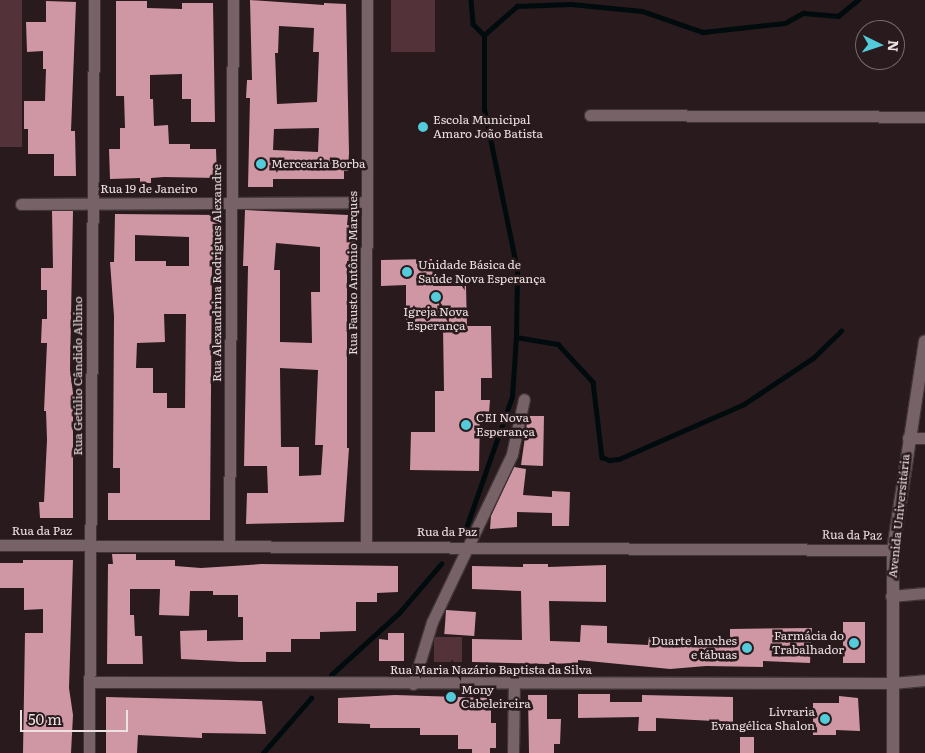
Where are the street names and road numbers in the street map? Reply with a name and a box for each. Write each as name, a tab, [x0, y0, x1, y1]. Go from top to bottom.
street label: Rua Alexandrina Rodrigues Alexandre	[210, 164, 224, 382]
street label: Rua 19 de Janeiro	[100, 182, 198, 196]
street label: Rua Fausto Antônio Marques	[346, 191, 360, 355]
street label: Rua Getúlio Cândido Albino	[71, 297, 85, 455]
street label: Avenida Universitária	[885, 453, 913, 579]
street label: Rua da Paz	[12, 524, 72, 538]
street label: Rua da Paz	[417, 525, 477, 539]
street label: Rua da Paz	[822, 527, 882, 543]
street label: Rua Maria Nazário Baptista da Silva	[390, 663, 592, 677]

